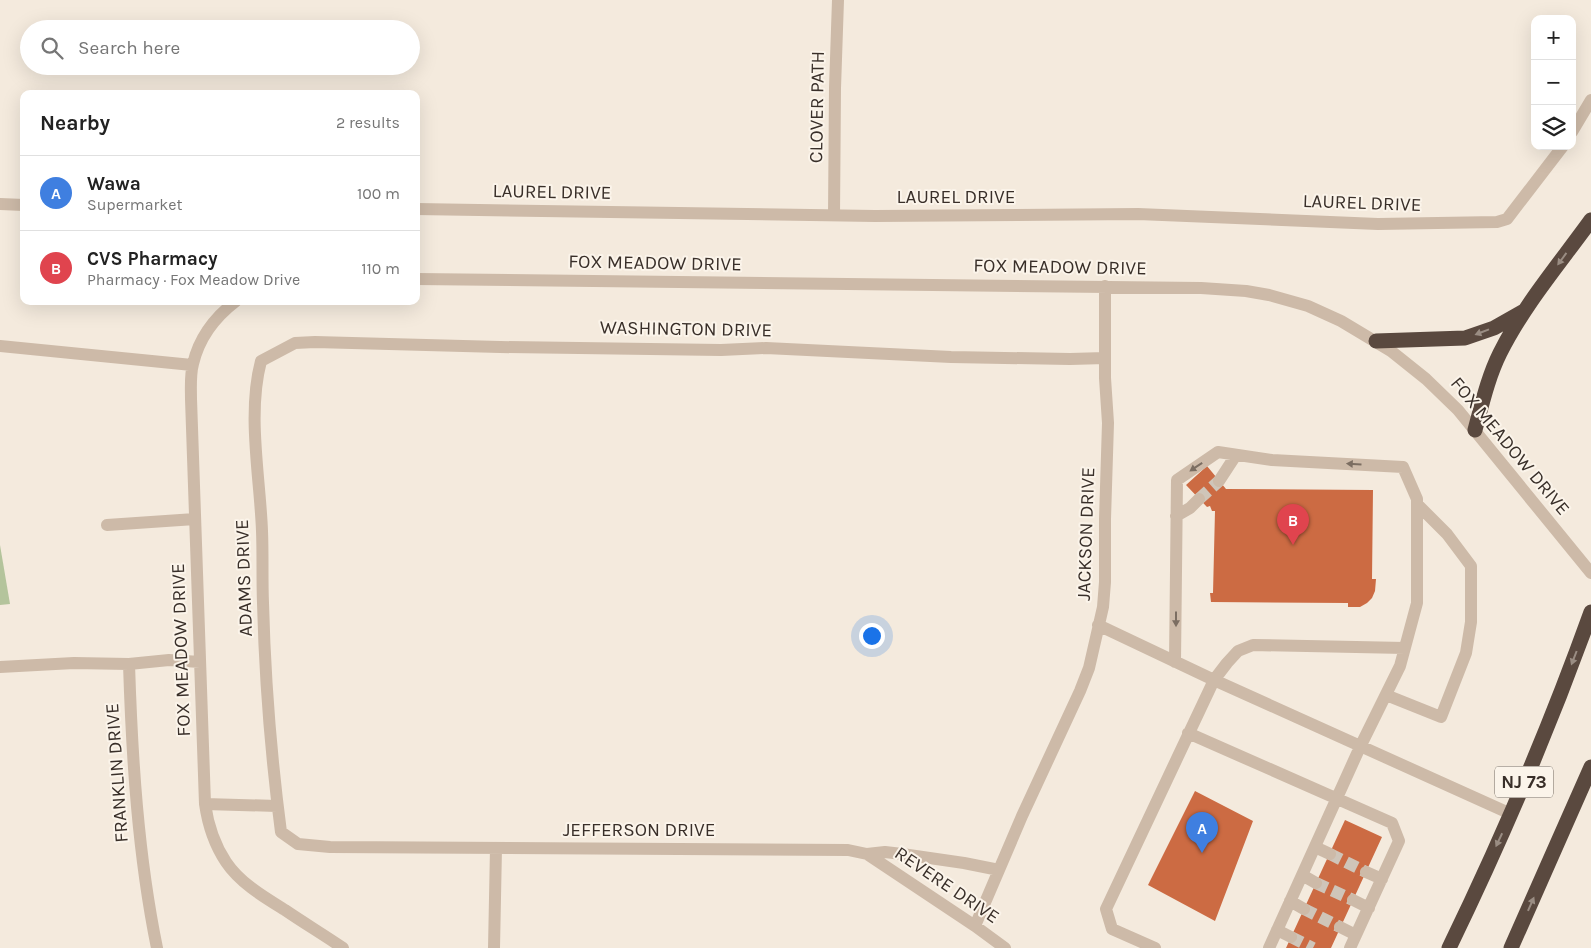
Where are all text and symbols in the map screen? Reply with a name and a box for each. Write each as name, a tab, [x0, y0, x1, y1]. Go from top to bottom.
map controls	[1531, 15, 1576, 150]
button: +	[1531, 15, 1576, 60]
search box	[20, 20, 420, 75]
icon: search	[38, 34, 66, 62]
text: Search here	[78, 37, 180, 59]
street label: CLOVER PATH	[805, 51, 829, 163]
button: −	[1531, 60, 1576, 105]
button: layers	[1531, 105, 1576, 150]
text: Nearby	[40, 111, 110, 135]
text: 2 results	[336, 113, 400, 132]
text: Wawa	[87, 173, 141, 195]
street label: LAUREL DRIVE	[492, 180, 612, 204]
text: A	[51, 184, 61, 203]
text: 100 m	[357, 184, 400, 203]
street label: LAUREL DRIVE	[897, 186, 1015, 208]
street label: LAUREL DRIVE	[1302, 190, 1422, 216]
text: Supermarket	[87, 195, 183, 214]
text: CVS Pharmacy	[87, 248, 218, 270]
street label: FOX MEADOW DRIVE	[568, 250, 742, 276]
one-way arrow	[1557, 252, 1568, 265]
street label: FOX MEADOW DRIVE	[973, 254, 1147, 280]
text: B	[51, 259, 61, 278]
text: 110 m	[361, 259, 400, 278]
text: Pharmacy · Fox Meadow Drive	[87, 270, 300, 289]
street label: WASHINGTON DRIVE	[600, 316, 772, 342]
one-way arrow	[1474, 328, 1489, 336]
street label: FOX MEADOW DRIVE	[1446, 372, 1574, 520]
one-way arrow	[1346, 460, 1362, 468]
one-way arrow	[1190, 462, 1203, 472]
street label: JACKSON DRIVE	[1073, 467, 1099, 601]
pin: B	[1277, 504, 1309, 545]
street label: ADAMS DRIVE	[231, 519, 257, 637]
street label: FOX MEADOW DRIVE	[167, 563, 195, 737]
one-way arrow	[1172, 611, 1180, 627]
your location	[859, 623, 885, 649]
one-way arrow	[1570, 650, 1577, 665]
street label: FRANKLIN DRIVE	[101, 703, 133, 843]
road number: NJ 73	[1495, 766, 1553, 798]
pin: A	[1186, 812, 1218, 853]
street label: JEFFERSON DRIVE	[563, 819, 715, 841]
one-way arrow	[1495, 833, 1503, 847]
street label: REVERE DRIVE	[891, 842, 1003, 928]
one-way arrow	[1527, 897, 1535, 911]

